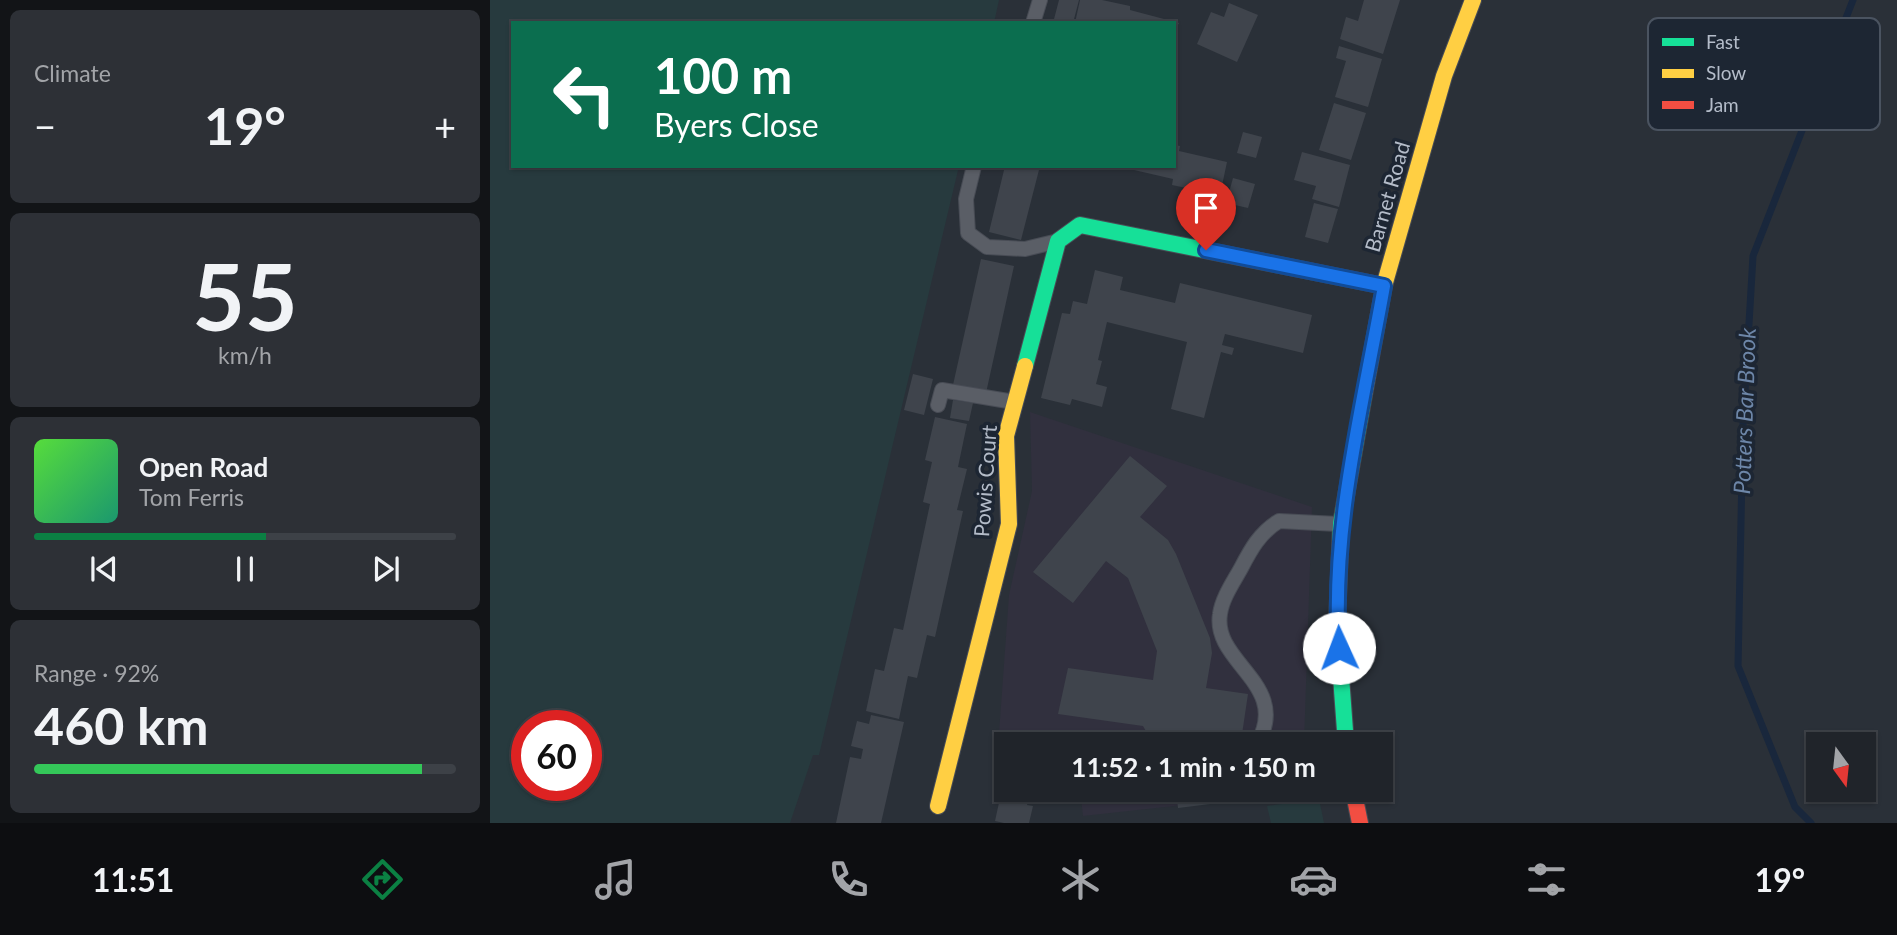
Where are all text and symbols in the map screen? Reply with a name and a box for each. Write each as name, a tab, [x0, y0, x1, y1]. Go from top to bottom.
legend	[1648, 18, 1880, 130]
text: Fast	[1706, 30, 1740, 53]
text: 100 m	[654, 46, 792, 104]
icon: left	[539, 49, 630, 140]
text: Climate	[34, 59, 111, 87]
text: Slow	[1706, 61, 1746, 84]
text: Jam	[1706, 93, 1739, 116]
text: 19°	[204, 94, 286, 156]
text: −	[34, 103, 56, 149]
text: +	[434, 103, 456, 149]
text: Byers Close	[654, 105, 819, 144]
street label: Barnet Road	[1359, 138, 1414, 255]
pin	[1176, 178, 1236, 250]
icon: arrive	[1187, 189, 1225, 227]
text: 55	[192, 241, 298, 350]
water label: Potters Bar Brook	[1727, 326, 1761, 495]
text: km/h	[218, 341, 272, 369]
street label: Powis Court	[968, 423, 1001, 538]
text: Open Road	[139, 451, 268, 483]
text: Tom Ferris	[139, 483, 244, 511]
icon: previous	[85, 550, 123, 588]
icon: pause	[226, 550, 264, 588]
icon: next	[367, 550, 405, 588]
position arrow	[1302, 611, 1376, 685]
text: Range · 92%	[34, 659, 159, 687]
text: 460 km	[34, 694, 208, 756]
speed limit sign: 60	[511, 710, 602, 801]
north arrow	[1806, 732, 1876, 802]
map controls	[1806, 732, 1876, 802]
text: 11:52 · 1 min · 150 m	[1071, 751, 1316, 783]
icon: directions	[358, 855, 407, 904]
icon: music	[591, 855, 640, 904]
icon: phone	[824, 855, 873, 904]
icon: climate	[1056, 855, 1105, 904]
icon: car	[1289, 855, 1338, 904]
icon: filters	[1522, 855, 1571, 904]
text: 11:51	[92, 860, 174, 899]
text: 19°	[1755, 860, 1805, 899]

